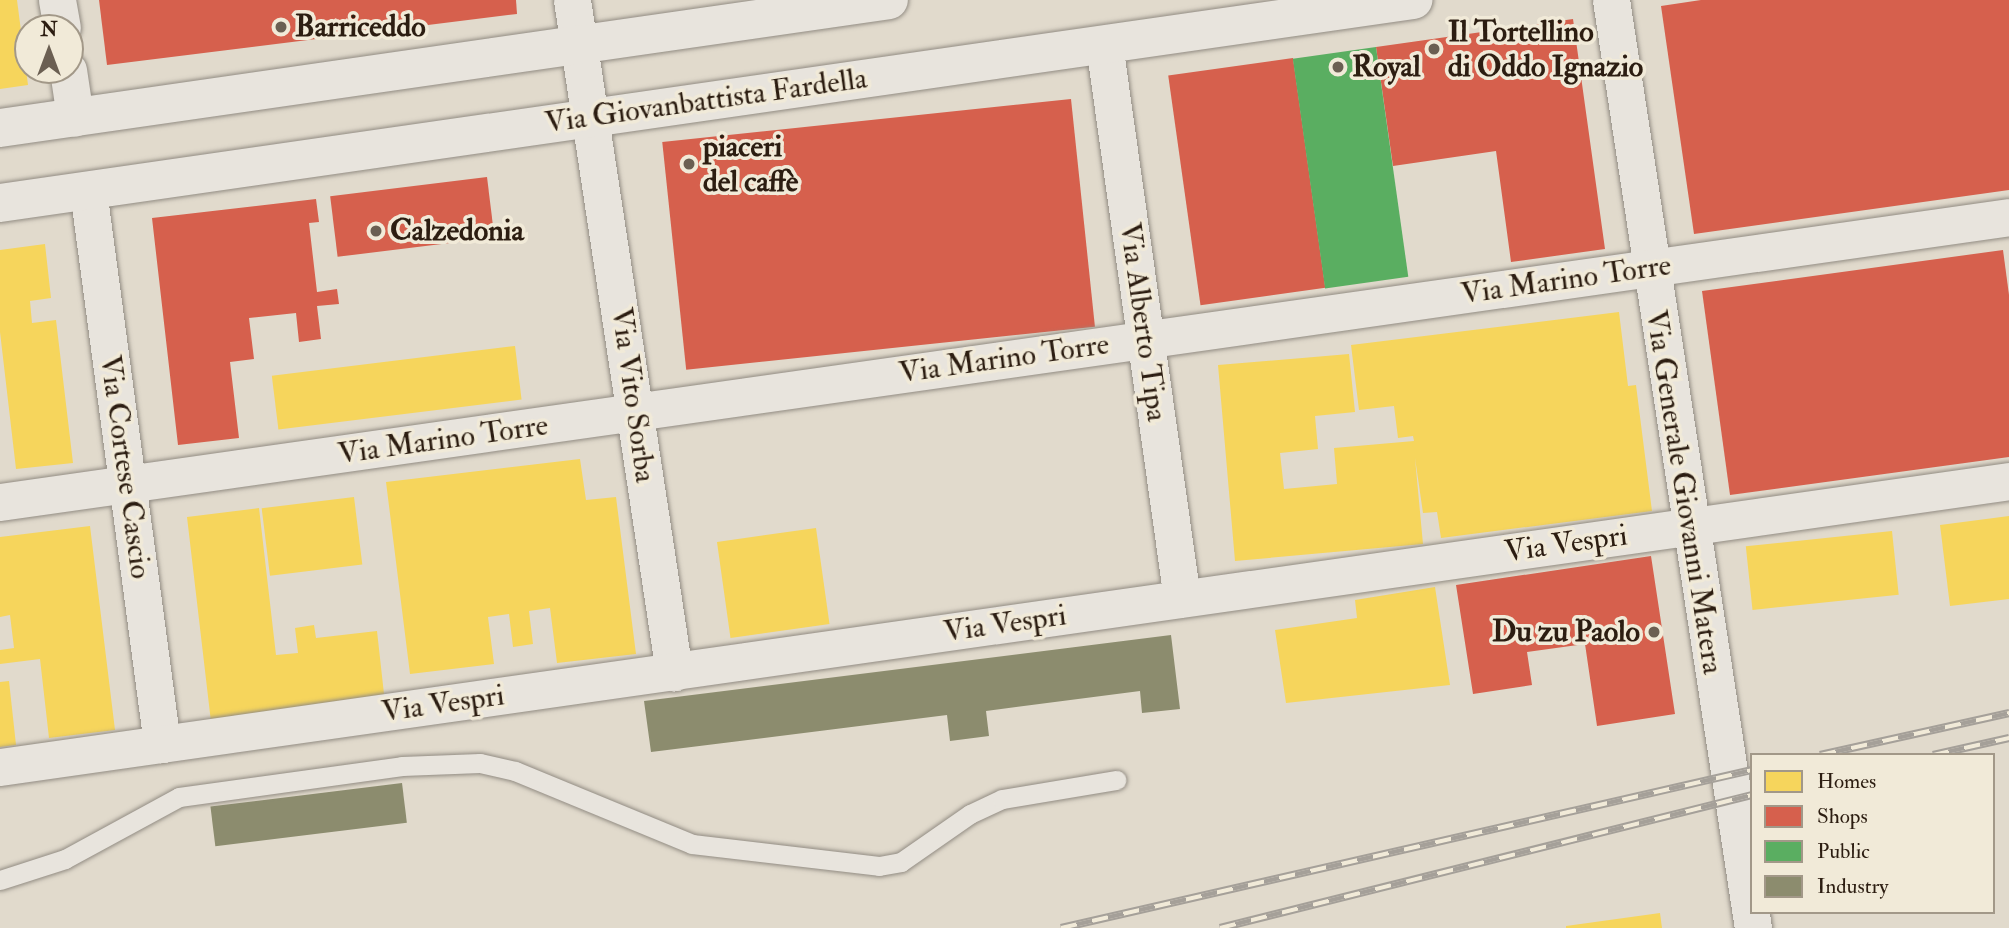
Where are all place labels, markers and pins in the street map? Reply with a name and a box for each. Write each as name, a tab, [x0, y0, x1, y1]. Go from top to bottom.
place label: Barriceddo	[295, 9, 426, 45]
place label: Il Tortellino di Oddo Ignazio	[1448, 14, 1643, 84]
marker: Barriceddo	[273, 19, 289, 35]
marker: Il Tortellino di Oddo Ignazio	[1426, 41, 1442, 57]
place label: Royal	[1352, 49, 1421, 85]
marker: Royal	[1330, 59, 1346, 75]
place label: piaceri del caffè	[703, 129, 798, 200]
marker: piaceri del caffè	[681, 156, 697, 172]
place label: Calzedonia	[390, 213, 524, 249]
marker: Calzedonia	[368, 223, 384, 239]
place label: Du zu Paolo	[1492, 614, 1640, 650]
marker: Du zu Paolo	[1646, 624, 1662, 640]

